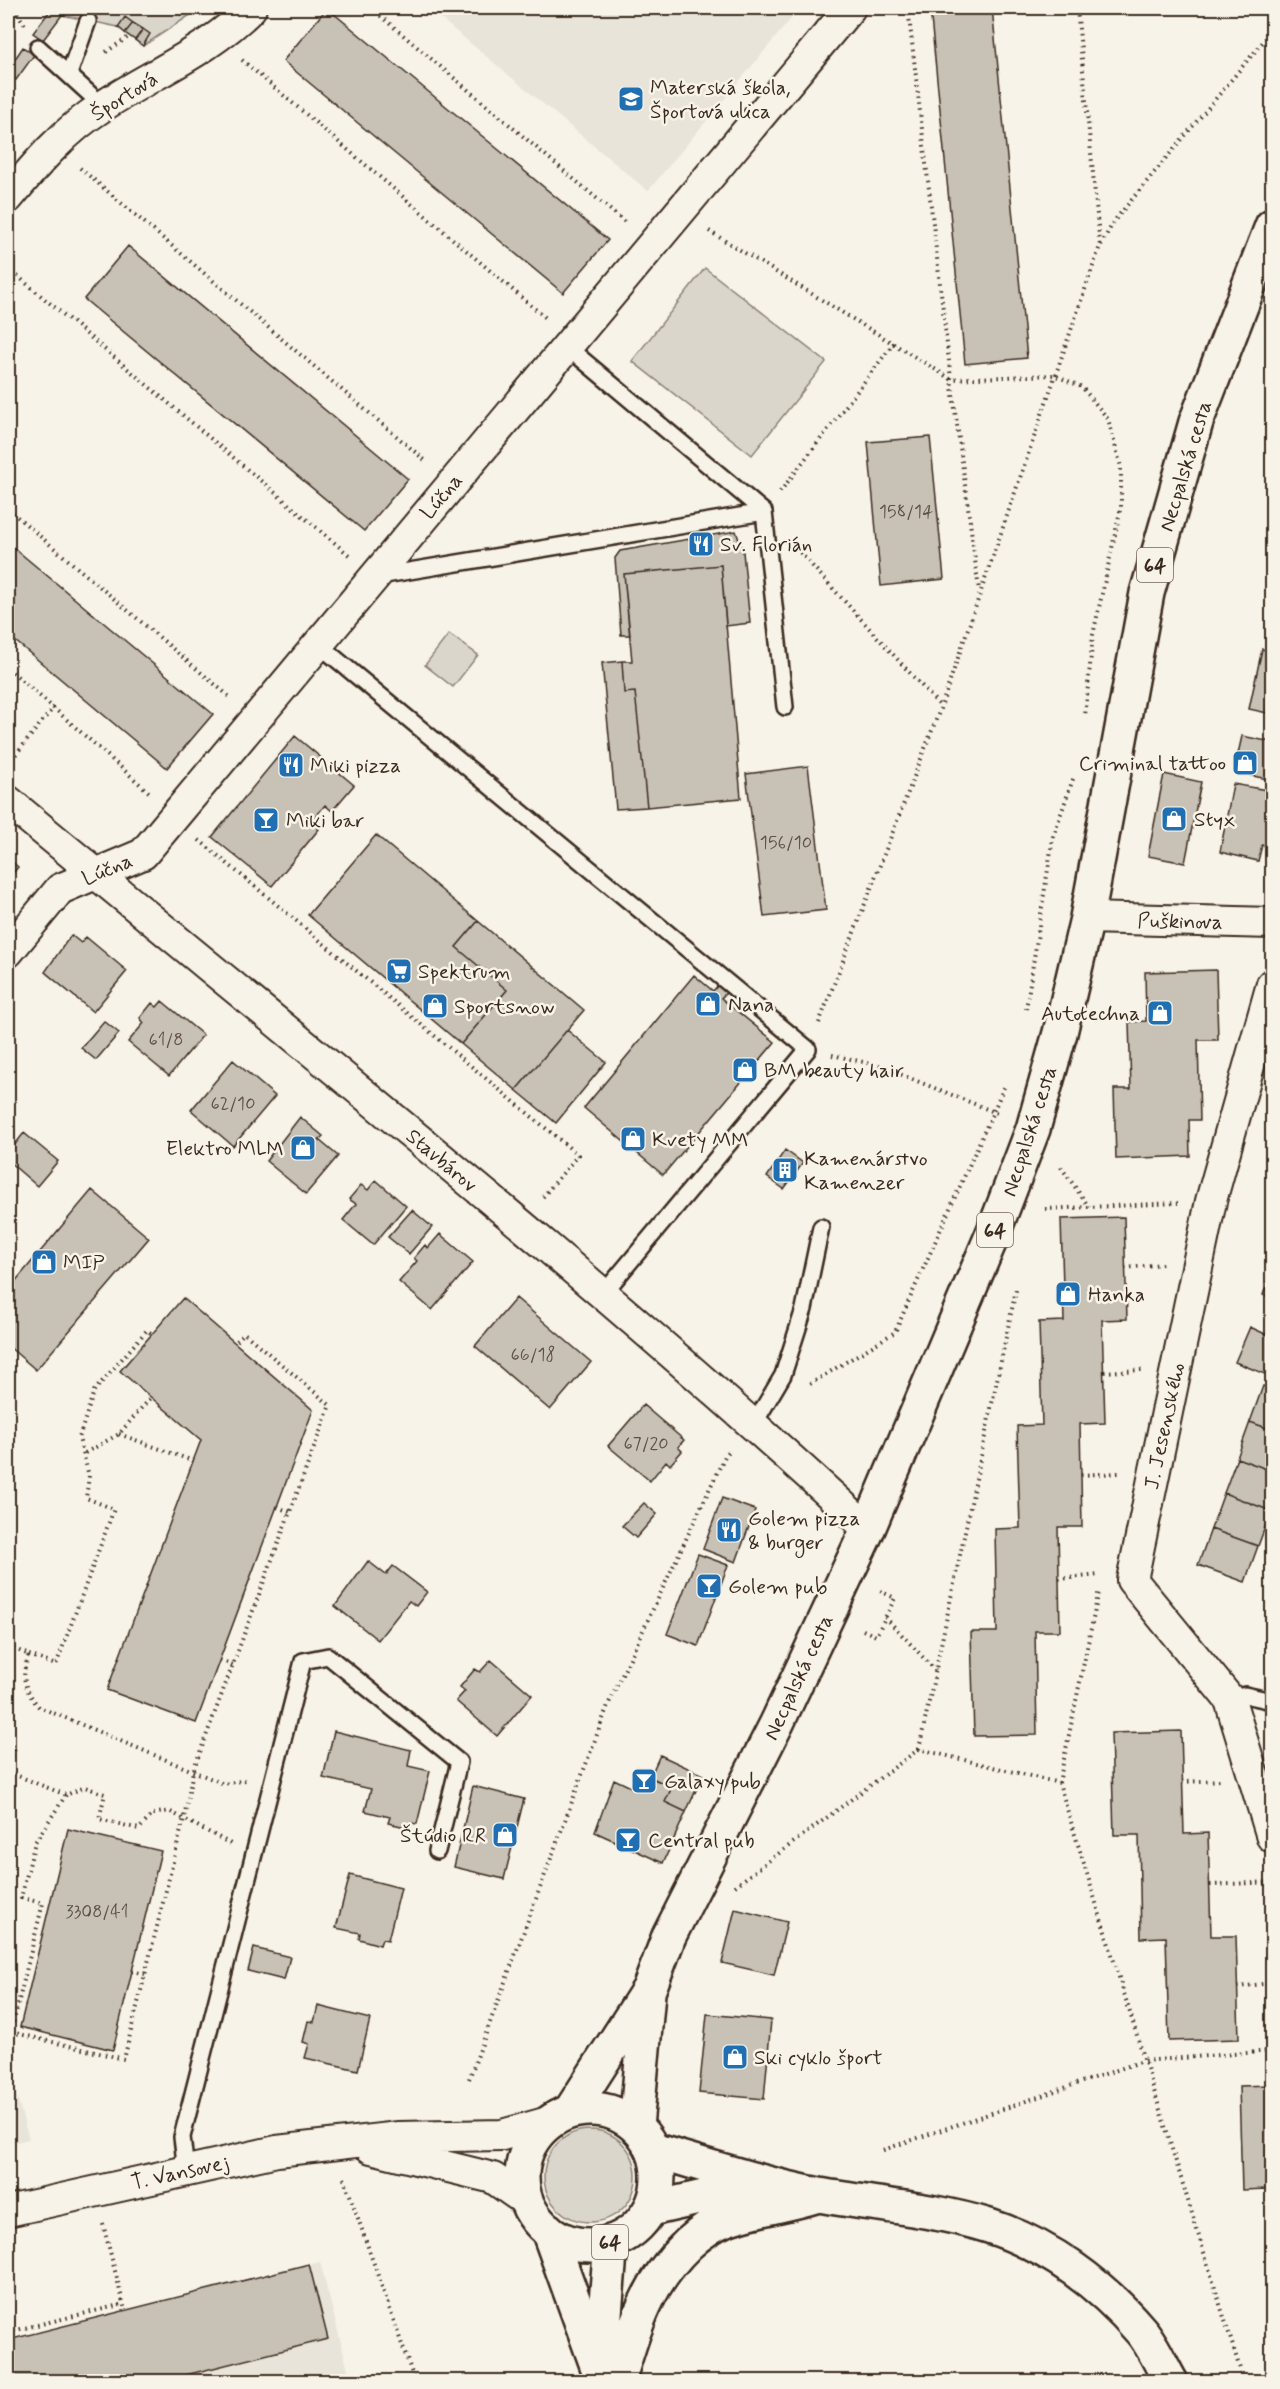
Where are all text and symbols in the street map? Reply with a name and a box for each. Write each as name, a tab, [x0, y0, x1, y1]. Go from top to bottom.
street label: Športová	[86, 65, 163, 128]
place label: Materská škola, Športová ulica	[650, 74, 791, 126]
school or university icon: Materská škola, Športová ulica	[616, 84, 646, 114]
street label: Necpalská cesta	[1153, 397, 1219, 535]
street label: Lúčna	[414, 468, 469, 526]
house number: 158/14	[879, 500, 933, 524]
restaurant icon: Sv. Florián	[686, 529, 716, 559]
place label: Sv. Florián	[720, 531, 812, 559]
road number: 64	[1137, 548, 1173, 582]
shop icon: Criminal tattoo	[1230, 748, 1260, 778]
restaurant icon: Miki pizza	[276, 750, 306, 780]
place label: Criminal tattoo	[1079, 750, 1226, 778]
place label: Miki pizza	[310, 752, 401, 780]
shop icon: Styx	[1159, 804, 1189, 834]
bar icon: Miki bar	[251, 805, 281, 835]
place label: Styx	[1194, 806, 1235, 834]
place label: Miki bar	[286, 807, 364, 835]
house number: 156/10	[760, 831, 812, 855]
street label: Lúčna	[78, 847, 137, 893]
street label: Puškinova	[1137, 907, 1223, 937]
supermarket icon: Spektrum	[384, 956, 414, 986]
place label: Spektrum	[418, 958, 510, 986]
shop icon: Nana	[693, 989, 723, 1019]
shop icon: Sportsnow	[420, 991, 450, 1021]
place label: Nana	[728, 991, 774, 1019]
place label: Sportsnow	[454, 993, 555, 1021]
shop icon: Autotechna	[1145, 998, 1175, 1028]
place label: Autotechna	[1041, 1000, 1140, 1028]
house number: 61/8	[149, 1028, 183, 1052]
shop icon: BM beauty hair	[730, 1055, 760, 1085]
place label: BM beauty hair	[764, 1057, 904, 1085]
street label: Necpalská cesta	[996, 1063, 1064, 1200]
house number: 62/10	[211, 1092, 255, 1116]
street label: Stavbárov	[400, 1123, 483, 1199]
shop icon: Kvety MM	[618, 1124, 648, 1154]
place label: Kvety MM	[652, 1126, 749, 1154]
shop icon: Elektro MLM	[288, 1133, 318, 1163]
place label: Elektro MLM	[166, 1135, 284, 1163]
place label: Kamenárstvo Kamenzer	[804, 1145, 928, 1197]
building icon: Kamenárstvo Kamenzer	[770, 1155, 800, 1185]
road number: 64	[977, 1213, 1013, 1247]
shop icon: MIP	[29, 1247, 59, 1277]
place label: MIP	[63, 1249, 105, 1277]
shop icon: Hanka	[1053, 1279, 1083, 1309]
place label: Hanka	[1088, 1281, 1145, 1309]
house number: 66/18	[511, 1343, 555, 1367]
street label: J. Jesenského	[1138, 1360, 1192, 1492]
house number: 67/20	[623, 1432, 669, 1456]
place label: Golem pizza & burger	[748, 1505, 860, 1558]
restaurant icon: Golem pizza & burger	[714, 1515, 744, 1545]
bar icon: Golem pub	[694, 1571, 724, 1601]
place label: Golem pub	[728, 1573, 827, 1601]
street label: Necpalská cesta	[758, 1610, 840, 1745]
bar icon: Galaxy pub	[629, 1766, 659, 1796]
place label: Galaxy pub	[664, 1768, 761, 1796]
shop icon: Štúdio RR	[490, 1820, 520, 1850]
place label: Štúdio RR	[400, 1822, 486, 1850]
bar icon: Central pub	[613, 1825, 643, 1855]
place label: Central pub	[648, 1827, 755, 1855]
house number: 3308/41	[66, 1900, 128, 1924]
shop icon: Ski cyklo šport	[720, 2042, 750, 2072]
place label: Ski cyklo šport	[754, 2044, 882, 2072]
street label: T. Vansovej	[129, 2149, 232, 2197]
road number: 64	[592, 2225, 628, 2259]

